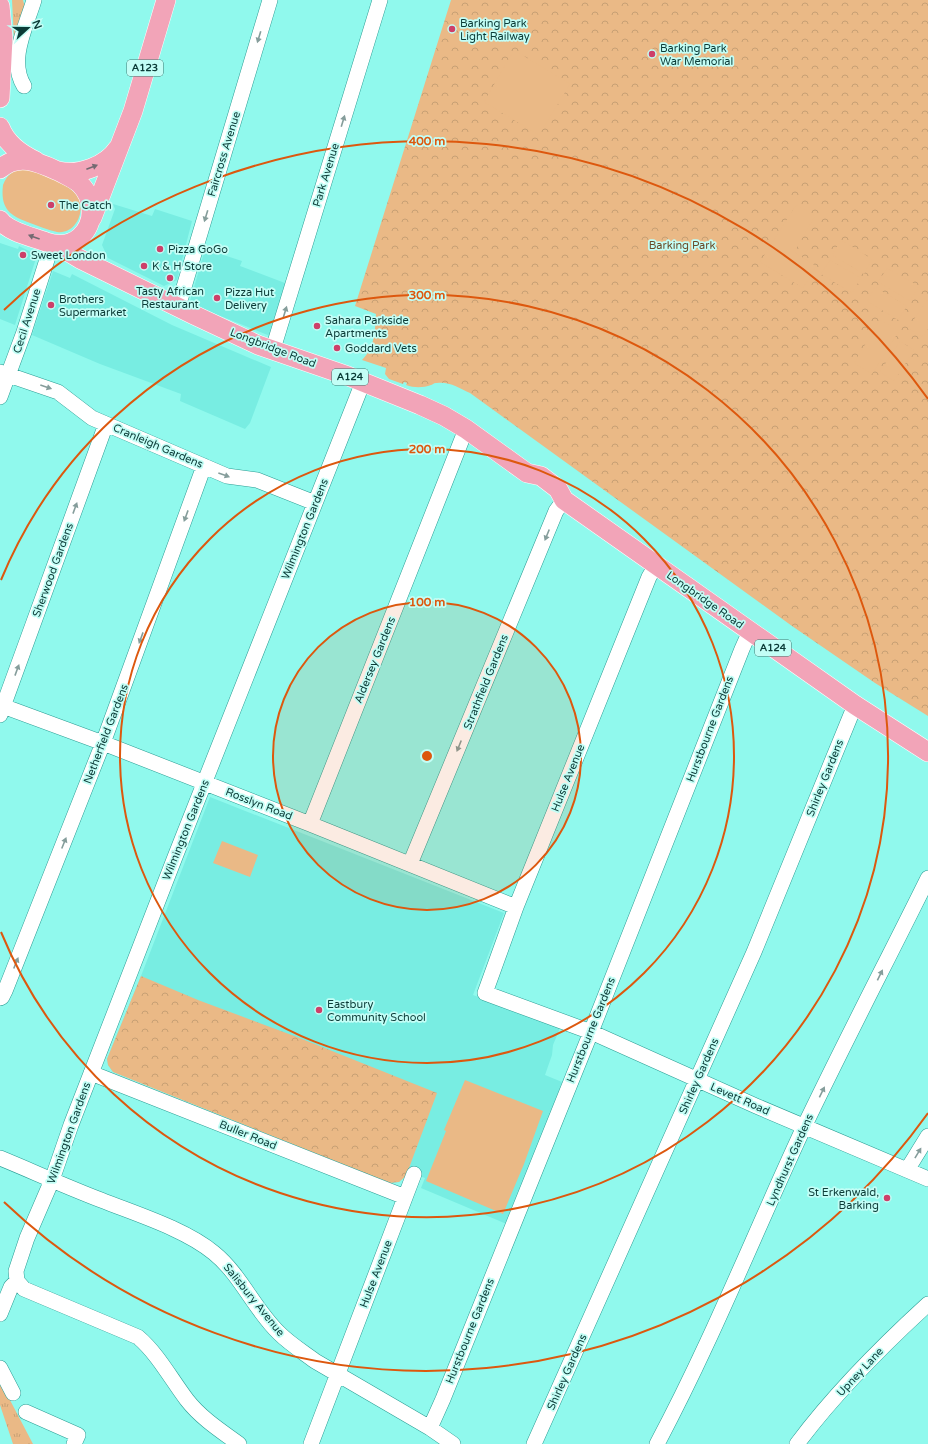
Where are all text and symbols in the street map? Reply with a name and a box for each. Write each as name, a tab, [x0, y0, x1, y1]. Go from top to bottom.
north arrow	[8, 8, 48, 48]
place label: Barking Park Light Railway	[460, 17, 530, 43]
text: N	[29, 18, 45, 31]
marker: Barking Park Light Railway	[447, 24, 457, 34]
one-way arrow	[256, 32, 262, 44]
place label: Barking Park War Memorial	[660, 42, 733, 68]
marker: Barking Park War Memorial	[647, 49, 657, 59]
road number: A123	[127, 60, 163, 76]
street label: Faircross Avenue	[205, 110, 243, 198]
one-way arrow	[340, 115, 346, 127]
text: 400 m	[409, 134, 445, 148]
street label: Park Avenue	[310, 142, 342, 208]
one-way arrow	[87, 164, 99, 170]
place label: The Catch	[59, 199, 112, 212]
marker: The Catch	[46, 200, 56, 210]
one-way arrow	[203, 210, 209, 222]
one-way arrow	[27, 234, 39, 240]
park label: Barking Park	[649, 239, 715, 252]
place label: Pizza GoGo	[168, 243, 228, 256]
marker: Pizza GoGo	[155, 244, 165, 254]
place label: Sweet London	[31, 249, 106, 262]
marker: Sweet London	[18, 250, 28, 260]
place label: K & H Store	[152, 260, 212, 273]
marker: K & H Store	[139, 261, 149, 271]
marker: Tasty African Restaurant	[165, 273, 175, 283]
place label: Tasty African Restaurant	[136, 285, 204, 311]
place label: Pizza Hut Delivery	[225, 286, 274, 312]
street label: Cecil Avenue	[10, 287, 44, 355]
text: 300 m	[409, 288, 445, 302]
place label: Brothers Supermarket	[59, 293, 127, 319]
marker: Pizza Hut Delivery	[212, 293, 222, 303]
marker: Brothers Supermarket	[46, 300, 56, 310]
one-way arrow	[282, 306, 288, 318]
place label: Sahara Parkside Apartments	[325, 314, 409, 340]
marker: Sahara Parkside Apartments	[312, 321, 322, 331]
street label: Longbridge Road	[228, 326, 318, 370]
place label: Goddard Vets	[345, 342, 417, 355]
marker: Goddard Vets	[332, 343, 342, 353]
road number: A124	[332, 369, 368, 385]
one-way arrow	[40, 385, 52, 391]
street label: Cranleigh Gardens	[111, 421, 205, 471]
text: 200 m	[409, 442, 445, 456]
one-way arrow	[219, 472, 231, 478]
street label: Wilmington Gardens	[279, 477, 331, 581]
one-way arrow	[73, 501, 79, 513]
one-way arrow	[182, 510, 188, 522]
street label: Sherwood Gardens	[30, 521, 76, 619]
one-way arrow	[543, 529, 549, 541]
street label: Longbridge Road	[664, 569, 746, 632]
text: 100 m	[409, 595, 445, 609]
street label: Aldersey Gardens	[352, 615, 398, 705]
one-way arrow	[138, 632, 144, 644]
street label: Strathfield Gardens	[461, 633, 511, 731]
road number: A124	[755, 640, 791, 656]
one-way arrow	[14, 663, 20, 675]
street label: Hurstbourne Gardens	[684, 674, 736, 784]
street label: Netherfield Gardens	[81, 682, 131, 786]
street label: Shirley Gardens	[804, 738, 846, 818]
one-way arrow	[456, 740, 462, 752]
street label: Hulse Avenue	[549, 742, 587, 814]
centre of rings	[420, 749, 434, 763]
street label: Wilmington Gardens	[160, 778, 212, 882]
street label: Rosslyn Road	[224, 785, 294, 823]
one-way arrow	[61, 837, 67, 848]
one-way arrow	[14, 957, 20, 969]
one-way arrow	[877, 970, 883, 981]
street label: Hurstbourne Gardens	[564, 975, 618, 1085]
place label: Eastbury Community School	[327, 998, 426, 1024]
marker: Eastbury Community School	[314, 1005, 324, 1015]
street label: Shirley Gardens	[676, 1036, 722, 1116]
street label: Wilmington Gardens	[45, 1080, 93, 1186]
street label: Levett Road	[708, 1080, 772, 1118]
one-way arrow	[819, 1086, 825, 1097]
street label: Lyndhurst Gardens	[764, 1112, 816, 1208]
street label: Buller Road	[217, 1118, 279, 1152]
one-way arrow	[914, 1147, 921, 1159]
place label: St Erkenwald, Barking	[808, 1186, 879, 1212]
marker: St Erkenwald, Barking	[882, 1193, 892, 1203]
street label: Hulse Avenue	[357, 1238, 395, 1310]
street label: Salisbury Avenue	[221, 1261, 287, 1339]
street label: Hurstbourne Gardens	[443, 1276, 497, 1386]
street label: Shirley Gardens	[544, 1332, 590, 1412]
street label: Upney Lane	[834, 1345, 886, 1399]

